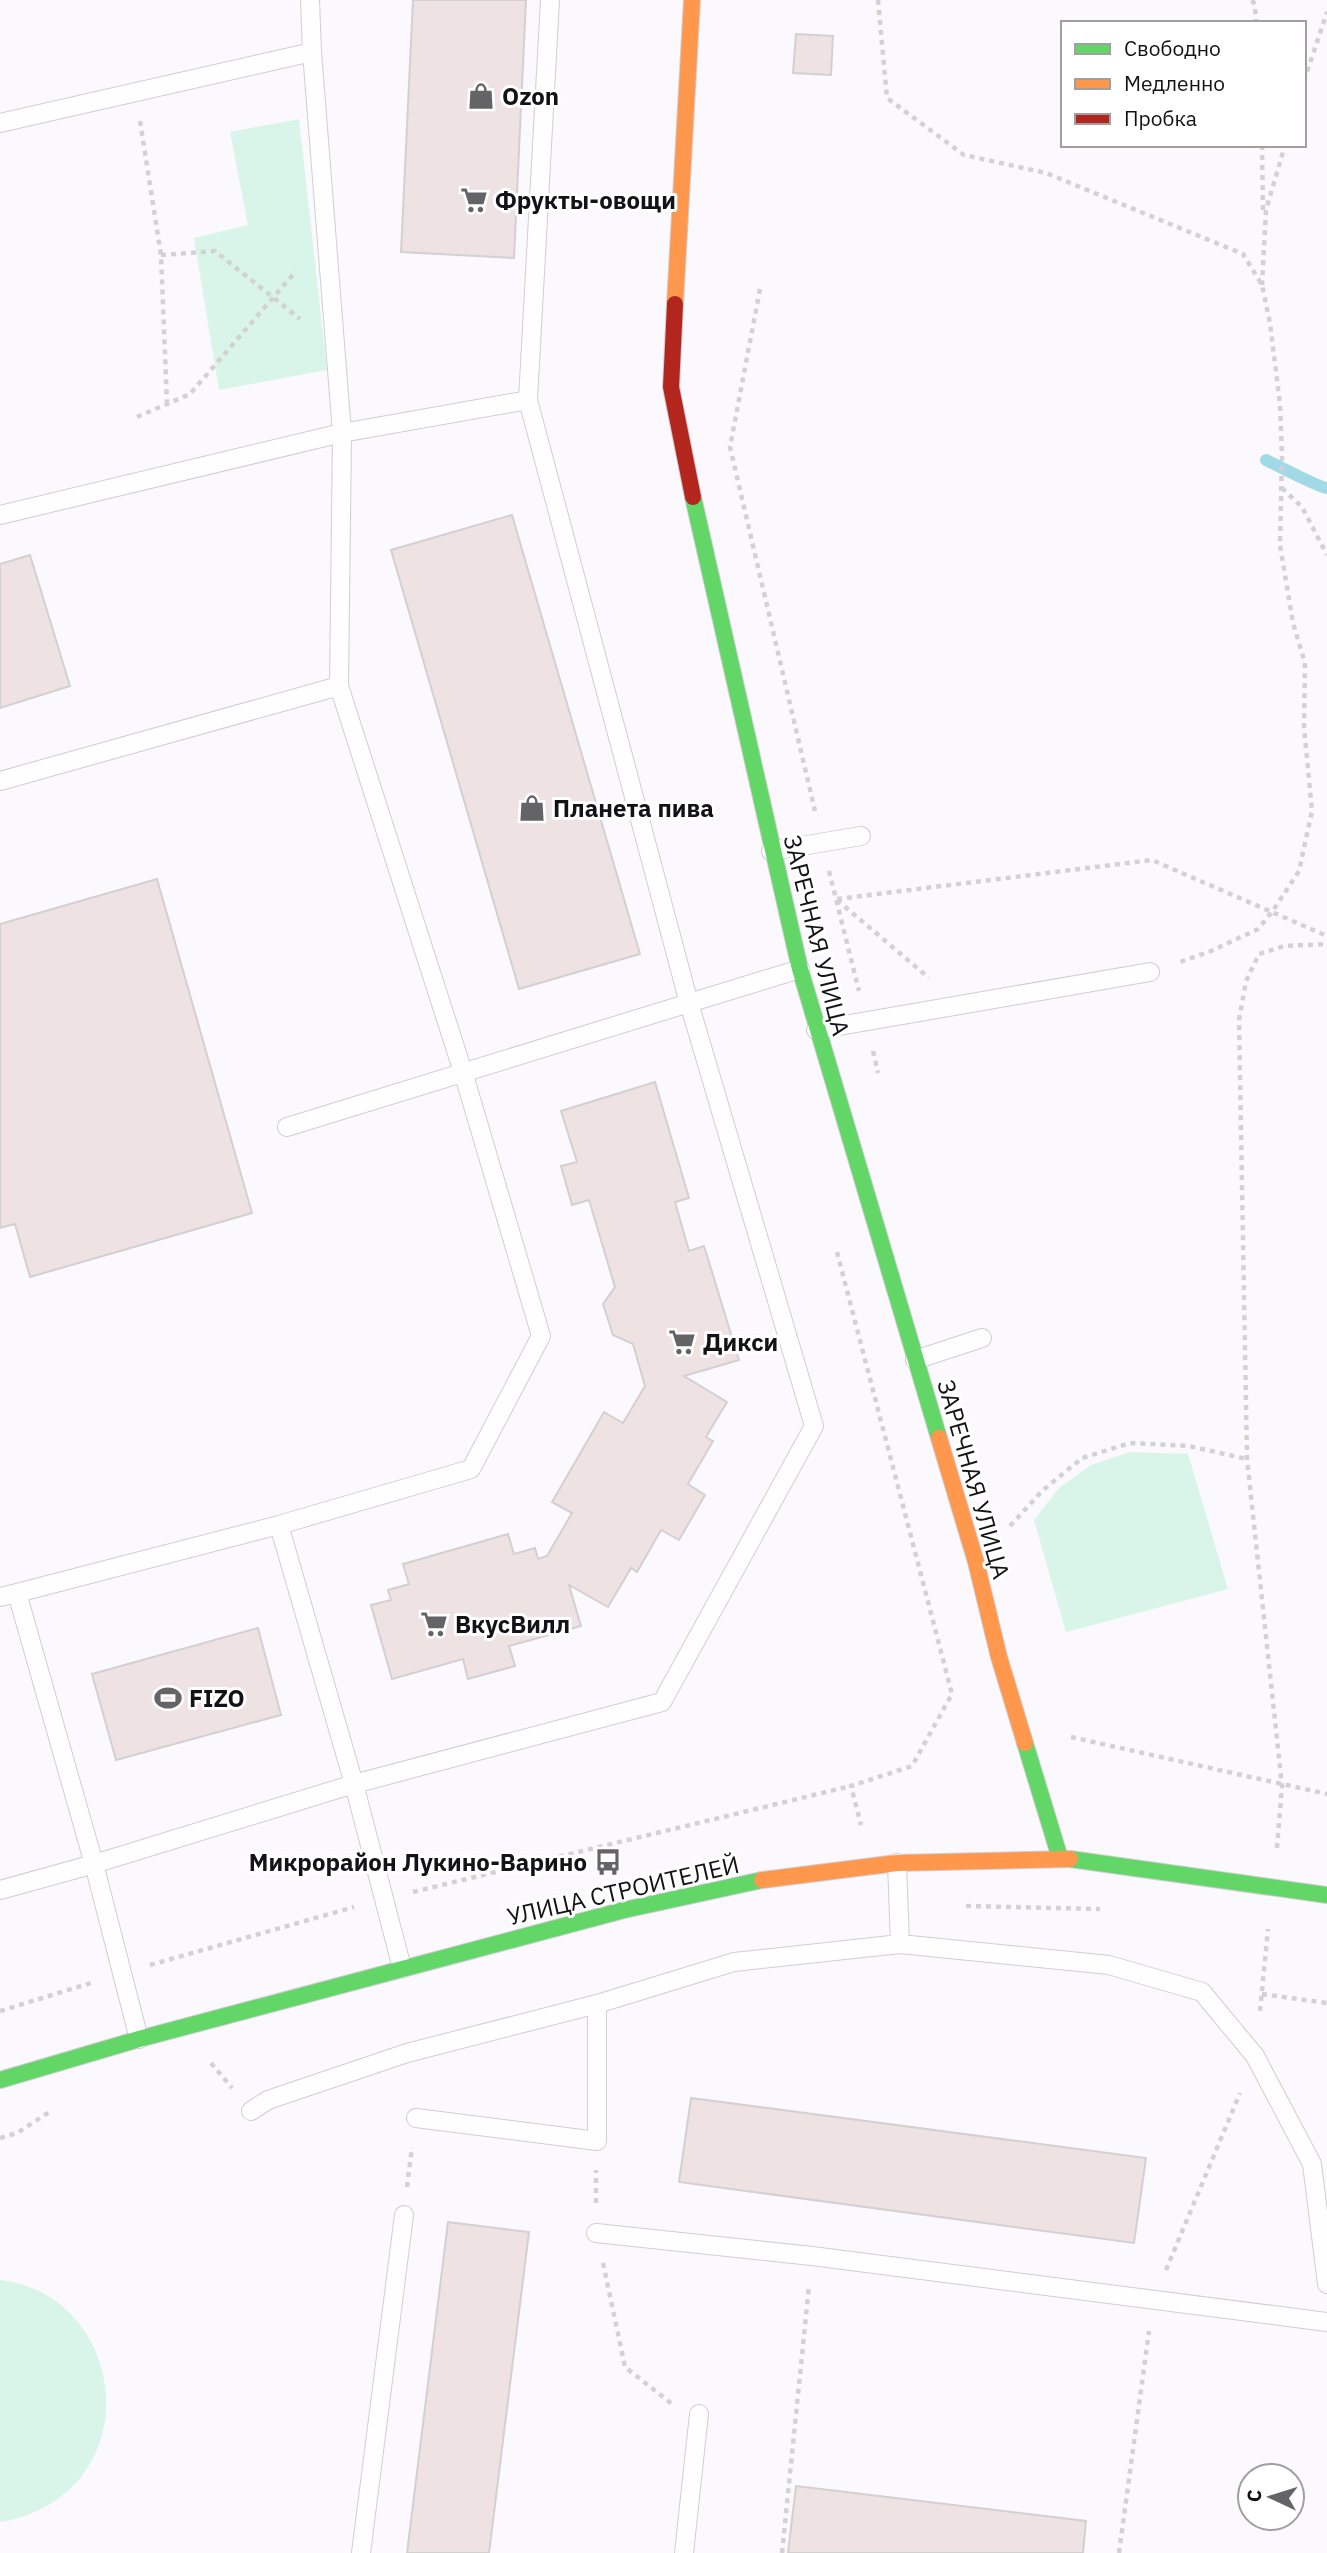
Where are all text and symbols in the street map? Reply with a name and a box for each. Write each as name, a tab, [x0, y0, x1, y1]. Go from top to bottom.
legend	[1061, 21, 1306, 147]
text: Свободно	[1124, 34, 1221, 62]
text: Медленно	[1124, 69, 1225, 97]
place label: Ozon	[502, 80, 559, 112]
shop icon: Ozon	[466, 81, 496, 111]
text: Пробка	[1124, 104, 1197, 132]
place label: Фрукты-овощи	[495, 184, 676, 216]
supermarket icon: Фрукты-овощи	[459, 185, 489, 215]
place label: Планета пива	[553, 792, 714, 824]
shop icon: Планета пива	[517, 793, 547, 823]
street label: ЗАРЕЧНАЯ УЛИЦА	[777, 831, 857, 1039]
place label: Дикси	[703, 1326, 778, 1358]
supermarket icon: Дикси	[667, 1327, 697, 1357]
street label: ЗАРЕЧНАЯ УЛИЦА	[930, 1376, 1018, 1582]
place label: ВкусВилл	[455, 1608, 570, 1640]
supermarket icon: ВкусВилл	[419, 1609, 449, 1639]
place label: FIZO	[189, 1682, 245, 1714]
sports icon: FIZO	[153, 1683, 183, 1713]
place label: Микрорайон Лукино-Варино	[249, 1846, 587, 1878]
bus stop icon: Микрорайон Лукино-Варино	[593, 1847, 623, 1877]
street label: УЛИЦА СТРОИТЕЛЕЙ	[504, 1848, 742, 1932]
north arrow	[1236, 2462, 1306, 2532]
text: С	[1242, 2489, 1266, 2503]

